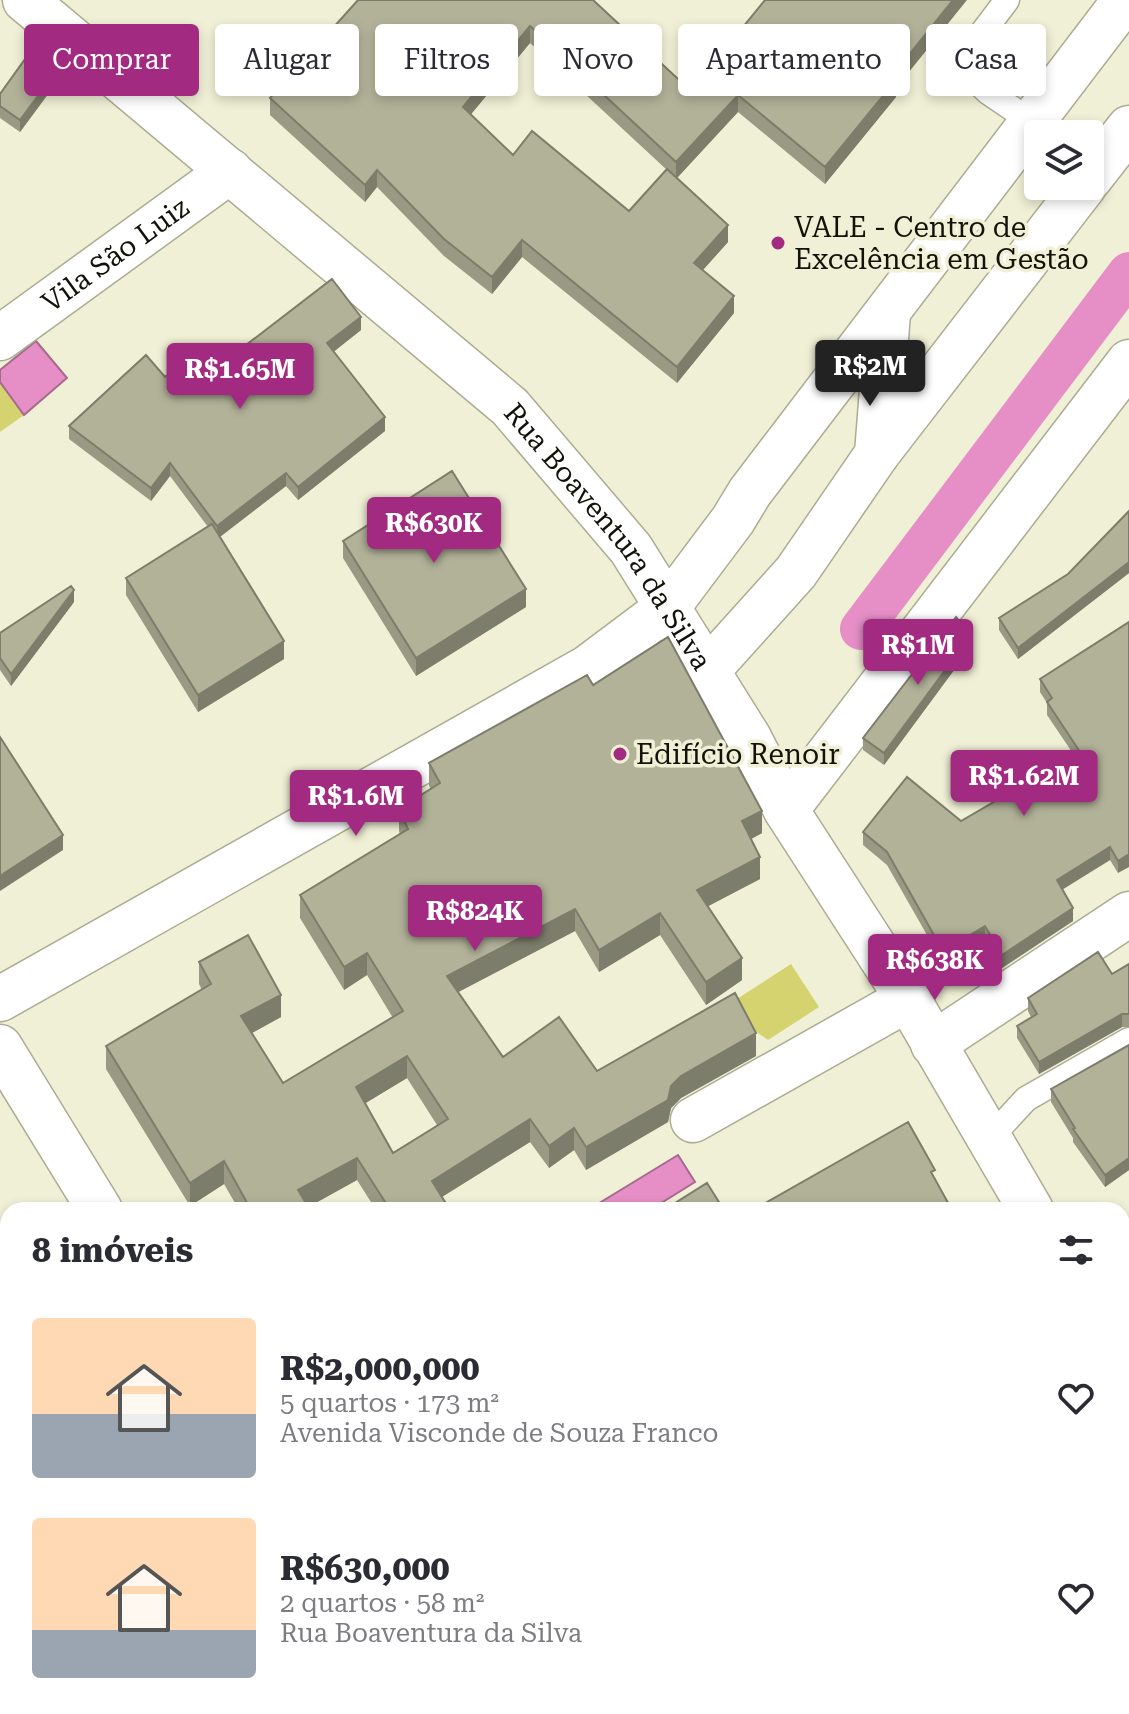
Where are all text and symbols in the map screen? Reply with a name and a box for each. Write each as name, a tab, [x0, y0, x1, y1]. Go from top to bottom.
chip: Comprar	[24, 24, 199, 96]
chip: Alugar	[215, 24, 359, 96]
chip: Filtros	[375, 24, 518, 96]
chip: Novo	[534, 24, 662, 96]
chip: Apartamento	[678, 24, 910, 96]
chip: Casa	[926, 24, 1046, 96]
map controls	[1024, 120, 1104, 200]
button: layers	[1024, 120, 1104, 200]
street label: Vila São Luiz	[35, 191, 195, 319]
place label: VALE - Centro de Excelência em Gestão	[794, 211, 1089, 276]
marker: VALE - Centro de Excelência em Gestão	[769, 234, 787, 252]
pin: R$2M	[823, 340, 917, 408]
pin: R$1.65M	[166, 343, 314, 411]
text: R$2M	[833, 351, 907, 381]
text: R$1.65M	[185, 354, 295, 384]
street label: Rua Boaventura da Silva	[497, 397, 718, 676]
pin: R$630K	[369, 497, 499, 565]
text: R$630K	[385, 508, 483, 538]
pin: R$1M	[871, 619, 965, 687]
text: R$1M	[881, 630, 955, 660]
place label: Edifício Renoir	[636, 738, 840, 771]
marker: Edifício Renoir	[611, 745, 629, 763]
pin: R$1.62M	[950, 750, 1098, 818]
text: R$1.62M	[969, 761, 1079, 791]
pin: R$1.6M	[291, 770, 421, 838]
text: R$1.6M	[308, 781, 404, 811]
pin: R$824K	[410, 885, 540, 953]
text: R$824K	[426, 896, 524, 926]
pin: R$638K	[870, 934, 1000, 1002]
text: R$638K	[886, 945, 984, 975]
icon: filters	[1054, 1228, 1098, 1272]
text: 8 imóveis	[32, 1230, 193, 1270]
text: R$2,000,000	[280, 1348, 480, 1388]
icon: home	[96, 1350, 192, 1446]
icon: heart	[1054, 1376, 1098, 1420]
text: 5 quartos · 173 m²	[280, 1388, 499, 1418]
text: Avenida Visconde de Souza Franco	[280, 1418, 719, 1448]
text: R$630,000	[280, 1548, 450, 1588]
icon: home	[96, 1550, 192, 1646]
icon: heart	[1054, 1576, 1098, 1620]
text: 2 quartos · 58 m²	[280, 1588, 484, 1618]
text: Rua Boaventura da Silva	[280, 1618, 582, 1648]

